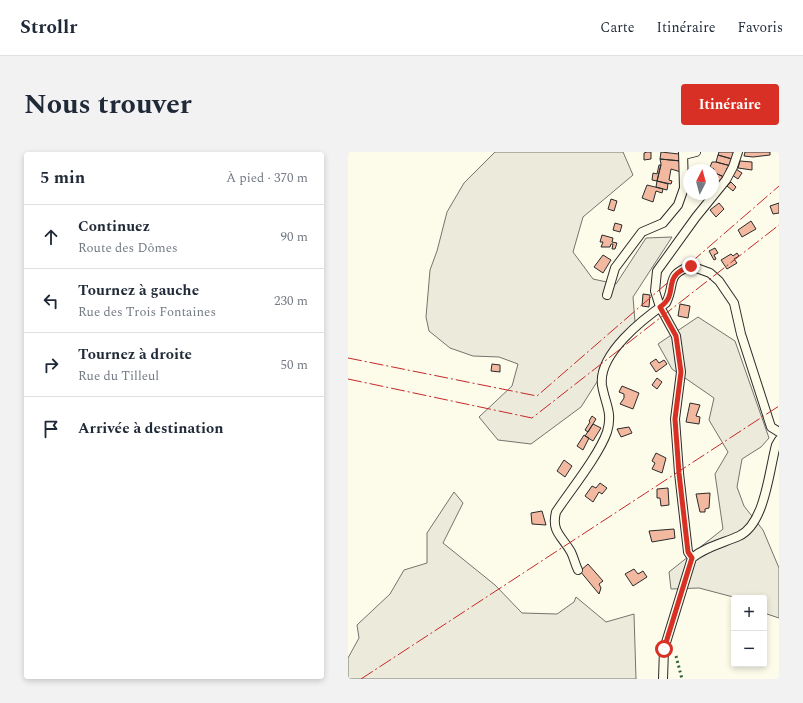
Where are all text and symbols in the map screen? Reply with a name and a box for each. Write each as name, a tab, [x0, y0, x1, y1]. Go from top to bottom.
text: Strollr	[20, 13, 77, 42]
text: Carte	[600, 17, 635, 38]
text: Itinéraire	[657, 17, 716, 38]
text: Favoris	[738, 17, 783, 38]
text: Nous trouver	[24, 83, 192, 126]
button: Itinéraire	[681, 84, 779, 125]
north arrow	[683, 164, 719, 200]
text: 5 min	[40, 165, 85, 191]
text: À pied · 370 m	[226, 168, 308, 188]
text: Continuez	[78, 215, 150, 238]
icon: ahead	[40, 226, 62, 248]
text: 90 m	[281, 227, 308, 247]
text: Route des Dômes	[78, 238, 178, 258]
route end	[682, 257, 700, 275]
text: Tournez à gauche	[78, 279, 199, 302]
icon: left	[40, 290, 62, 312]
text: 230 m	[274, 291, 308, 311]
text: Rue des Trois Fontaines	[78, 302, 216, 322]
text: Tournez à droite	[78, 343, 192, 366]
icon: right	[40, 354, 62, 376]
text: 50 m	[281, 355, 308, 375]
text: Rue du Tilleul	[78, 366, 159, 386]
text: Arrivée à destination	[78, 417, 224, 440]
icon: arrive	[40, 418, 62, 440]
map controls	[731, 595, 767, 667]
button: +	[731, 595, 767, 631]
button: −	[731, 631, 767, 667]
route start	[655, 640, 673, 658]

